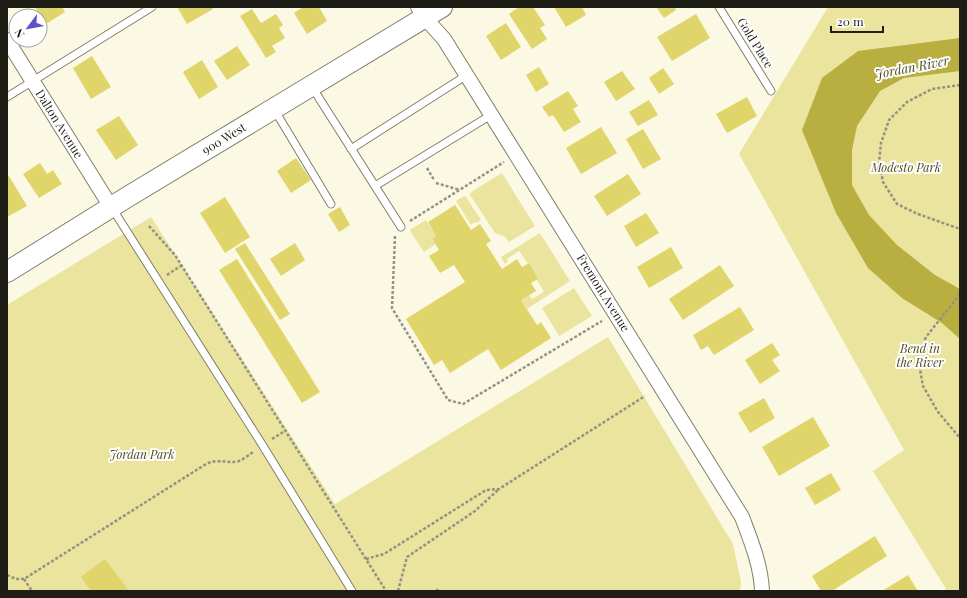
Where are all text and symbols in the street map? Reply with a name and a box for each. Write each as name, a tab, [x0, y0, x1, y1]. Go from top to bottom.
north arrow	[8, 8, 48, 48]
scale bar	[831, 8, 883, 34]
text: 20 m	[837, 13, 864, 29]
street label: Gold Place	[734, 14, 778, 71]
text: N	[11, 26, 28, 41]
water label: Jordan River	[874, 51, 951, 82]
street label: Dalton Avenue	[32, 86, 87, 161]
street label: 900 West	[198, 118, 249, 158]
park label: Modesto Park	[870, 159, 941, 175]
street label: Fremont Avenue	[574, 251, 634, 334]
park label: Bend in the River	[897, 340, 944, 370]
park label: Jordan Park	[109, 446, 175, 462]

